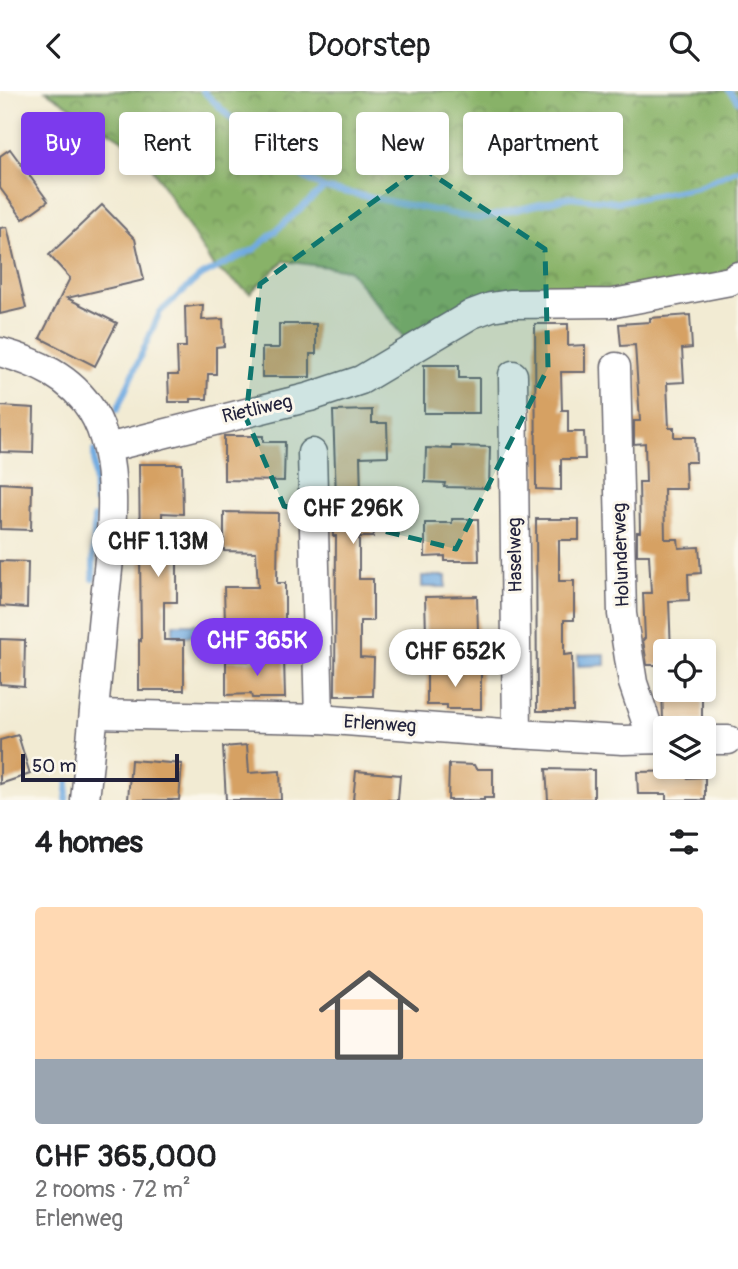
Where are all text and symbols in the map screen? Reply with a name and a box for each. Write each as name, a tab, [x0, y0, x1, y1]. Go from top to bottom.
text: Doorstep	[307, 26, 431, 66]
icon: back	[35, 27, 73, 65]
icon: search	[665, 27, 703, 65]
chip: Buy	[21, 112, 105, 175]
chip: Rent	[119, 112, 215, 175]
chip: Filters	[229, 112, 342, 175]
chip: New	[356, 112, 449, 175]
chip: Apartment	[463, 112, 623, 175]
street label: Rietliweg	[220, 389, 294, 429]
pin: CHF 296K	[281, 487, 425, 546]
text: CHF 296K	[303, 494, 403, 523]
street label: Holunderweg	[607, 502, 635, 608]
street label: Haselweg	[502, 517, 528, 593]
pin: CHF 1.13M	[78, 519, 238, 579]
text: CHF 1.13M	[108, 527, 208, 556]
pin: CHF 365K	[185, 619, 329, 678]
text: CHF 365K	[207, 626, 307, 655]
pin: CHF 652K	[383, 629, 527, 689]
text: CHF 652K	[405, 637, 505, 666]
map controls	[653, 639, 716, 779]
button: locate	[653, 639, 716, 702]
street label: Erlenweg	[343, 709, 417, 739]
button: layers	[653, 716, 716, 779]
scale bar	[21, 751, 178, 783]
text: 50 m	[32, 754, 76, 778]
icon: filters	[665, 823, 703, 861]
text: 4 homes	[35, 824, 143, 861]
icon: home	[306, 952, 432, 1078]
text: CHF 365,000	[35, 1138, 217, 1175]
text: 2 rooms · 72 m²	[35, 1175, 191, 1204]
text: Erlenweg	[35, 1204, 123, 1233]

